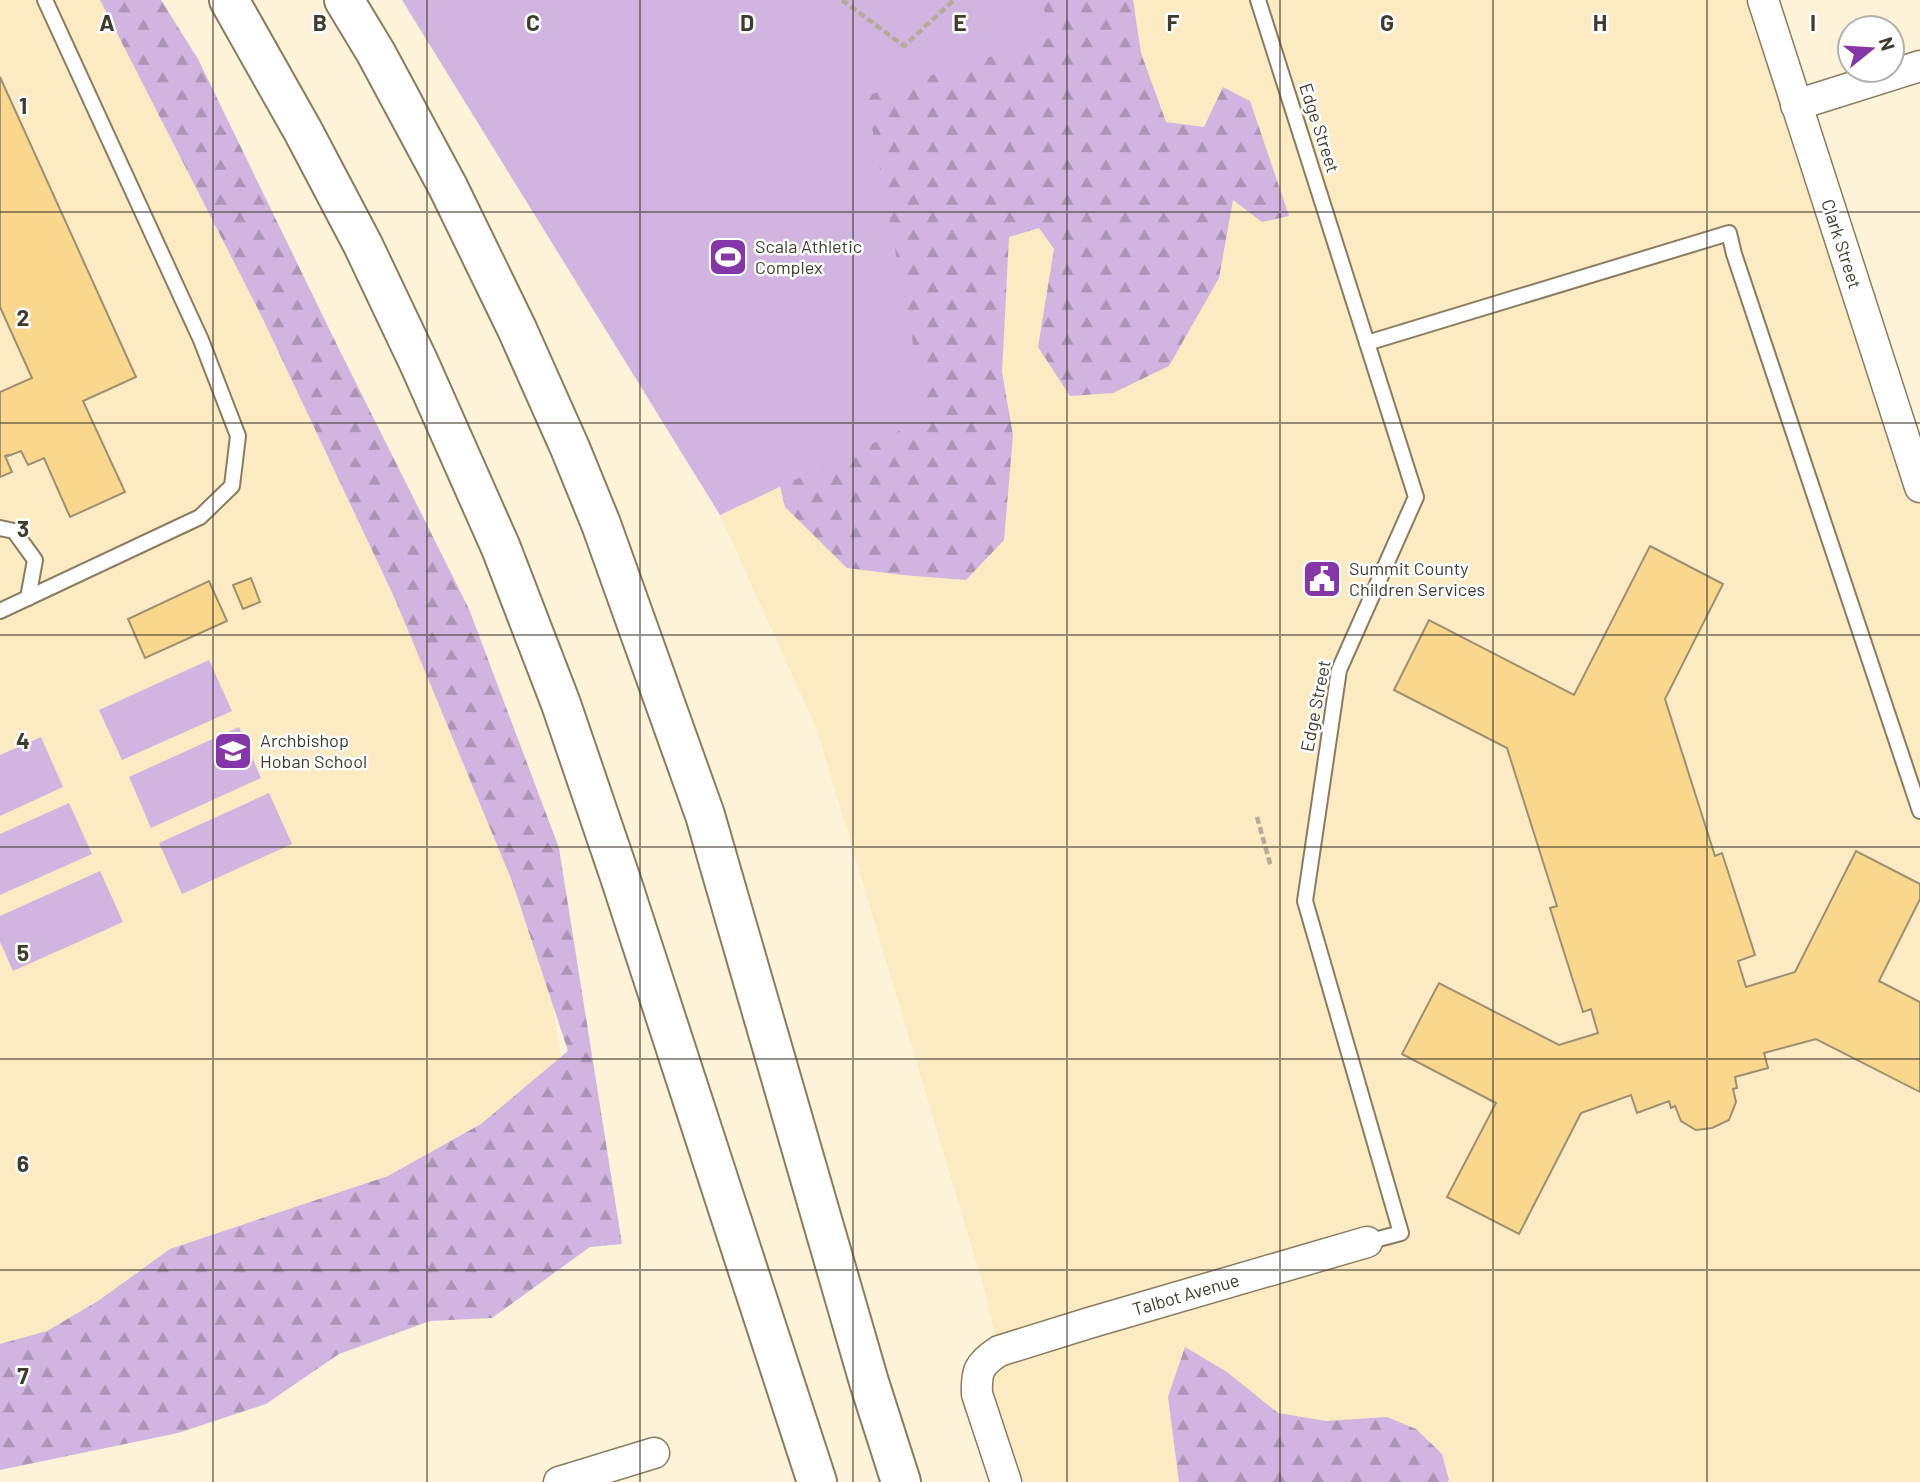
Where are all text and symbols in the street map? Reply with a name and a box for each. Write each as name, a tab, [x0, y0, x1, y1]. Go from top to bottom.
text: A	[99, 8, 115, 36]
text: B	[313, 8, 327, 36]
text: C	[526, 8, 540, 36]
text: D	[740, 8, 754, 36]
text: E	[953, 8, 967, 36]
text: F	[1167, 8, 1180, 36]
text: G	[1380, 8, 1394, 36]
text: H	[1593, 8, 1607, 36]
text: I	[1810, 8, 1816, 36]
north arrow	[1836, 14, 1906, 84]
text: N	[1875, 34, 1901, 53]
street label: Edge Street	[1295, 80, 1345, 175]
text: 1	[19, 91, 27, 119]
street label: Clark Street	[1817, 196, 1867, 291]
place label: Scala Athletic Complex	[755, 235, 862, 278]
sports icon: Scala Athletic Complex	[707, 236, 749, 278]
text: 2	[17, 303, 29, 331]
text: 3	[17, 514, 29, 542]
place label: Summit County Children Services	[1349, 557, 1485, 600]
public building icon: Summit County Children Services	[1301, 558, 1343, 600]
street label: Edge Street	[1295, 658, 1335, 753]
text: 4	[16, 726, 30, 754]
place label: Archbishop Hoban School	[260, 729, 367, 772]
school or university icon: Archbishop Hoban School	[212, 730, 254, 772]
text: 5	[17, 938, 29, 966]
text: 6	[17, 1149, 29, 1177]
street label: Talbot Avenue	[1130, 1268, 1242, 1320]
text: 7	[17, 1361, 29, 1389]

